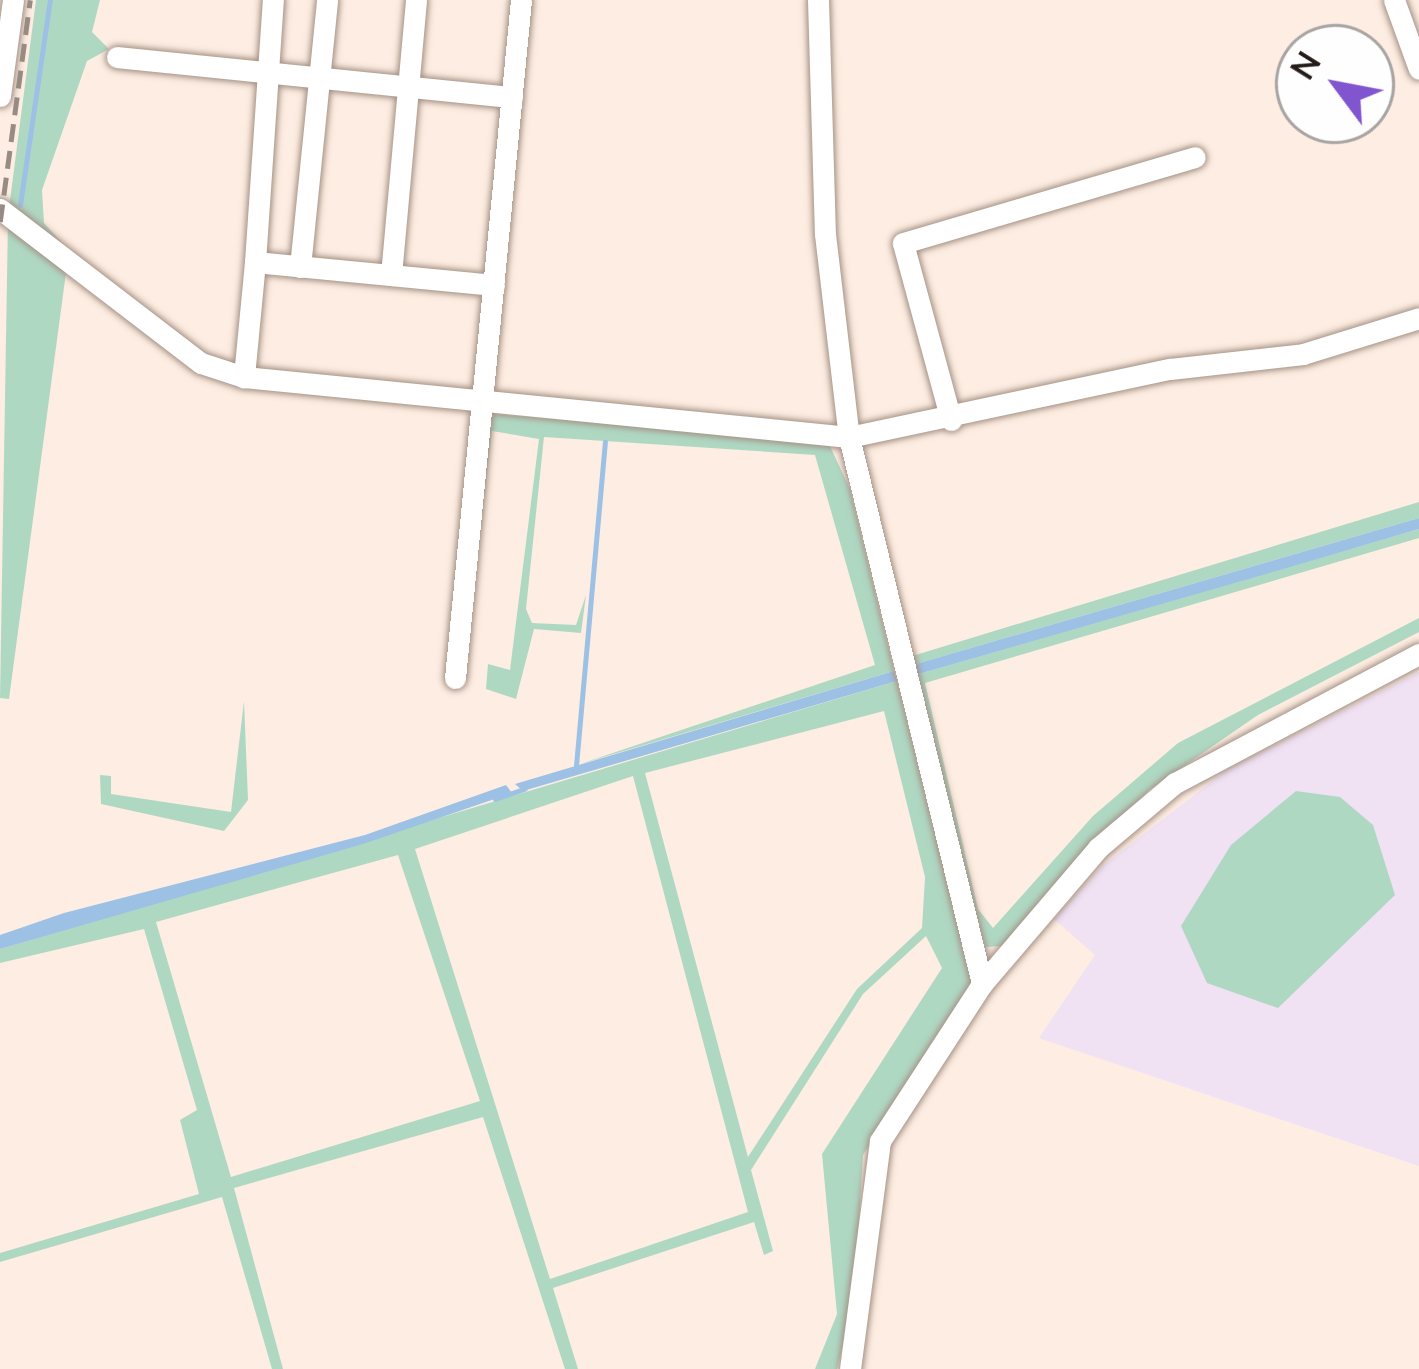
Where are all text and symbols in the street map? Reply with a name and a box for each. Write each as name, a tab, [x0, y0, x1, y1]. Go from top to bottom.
north arrow	[1275, 24, 1395, 144]
text: N	[1281, 44, 1332, 89]

